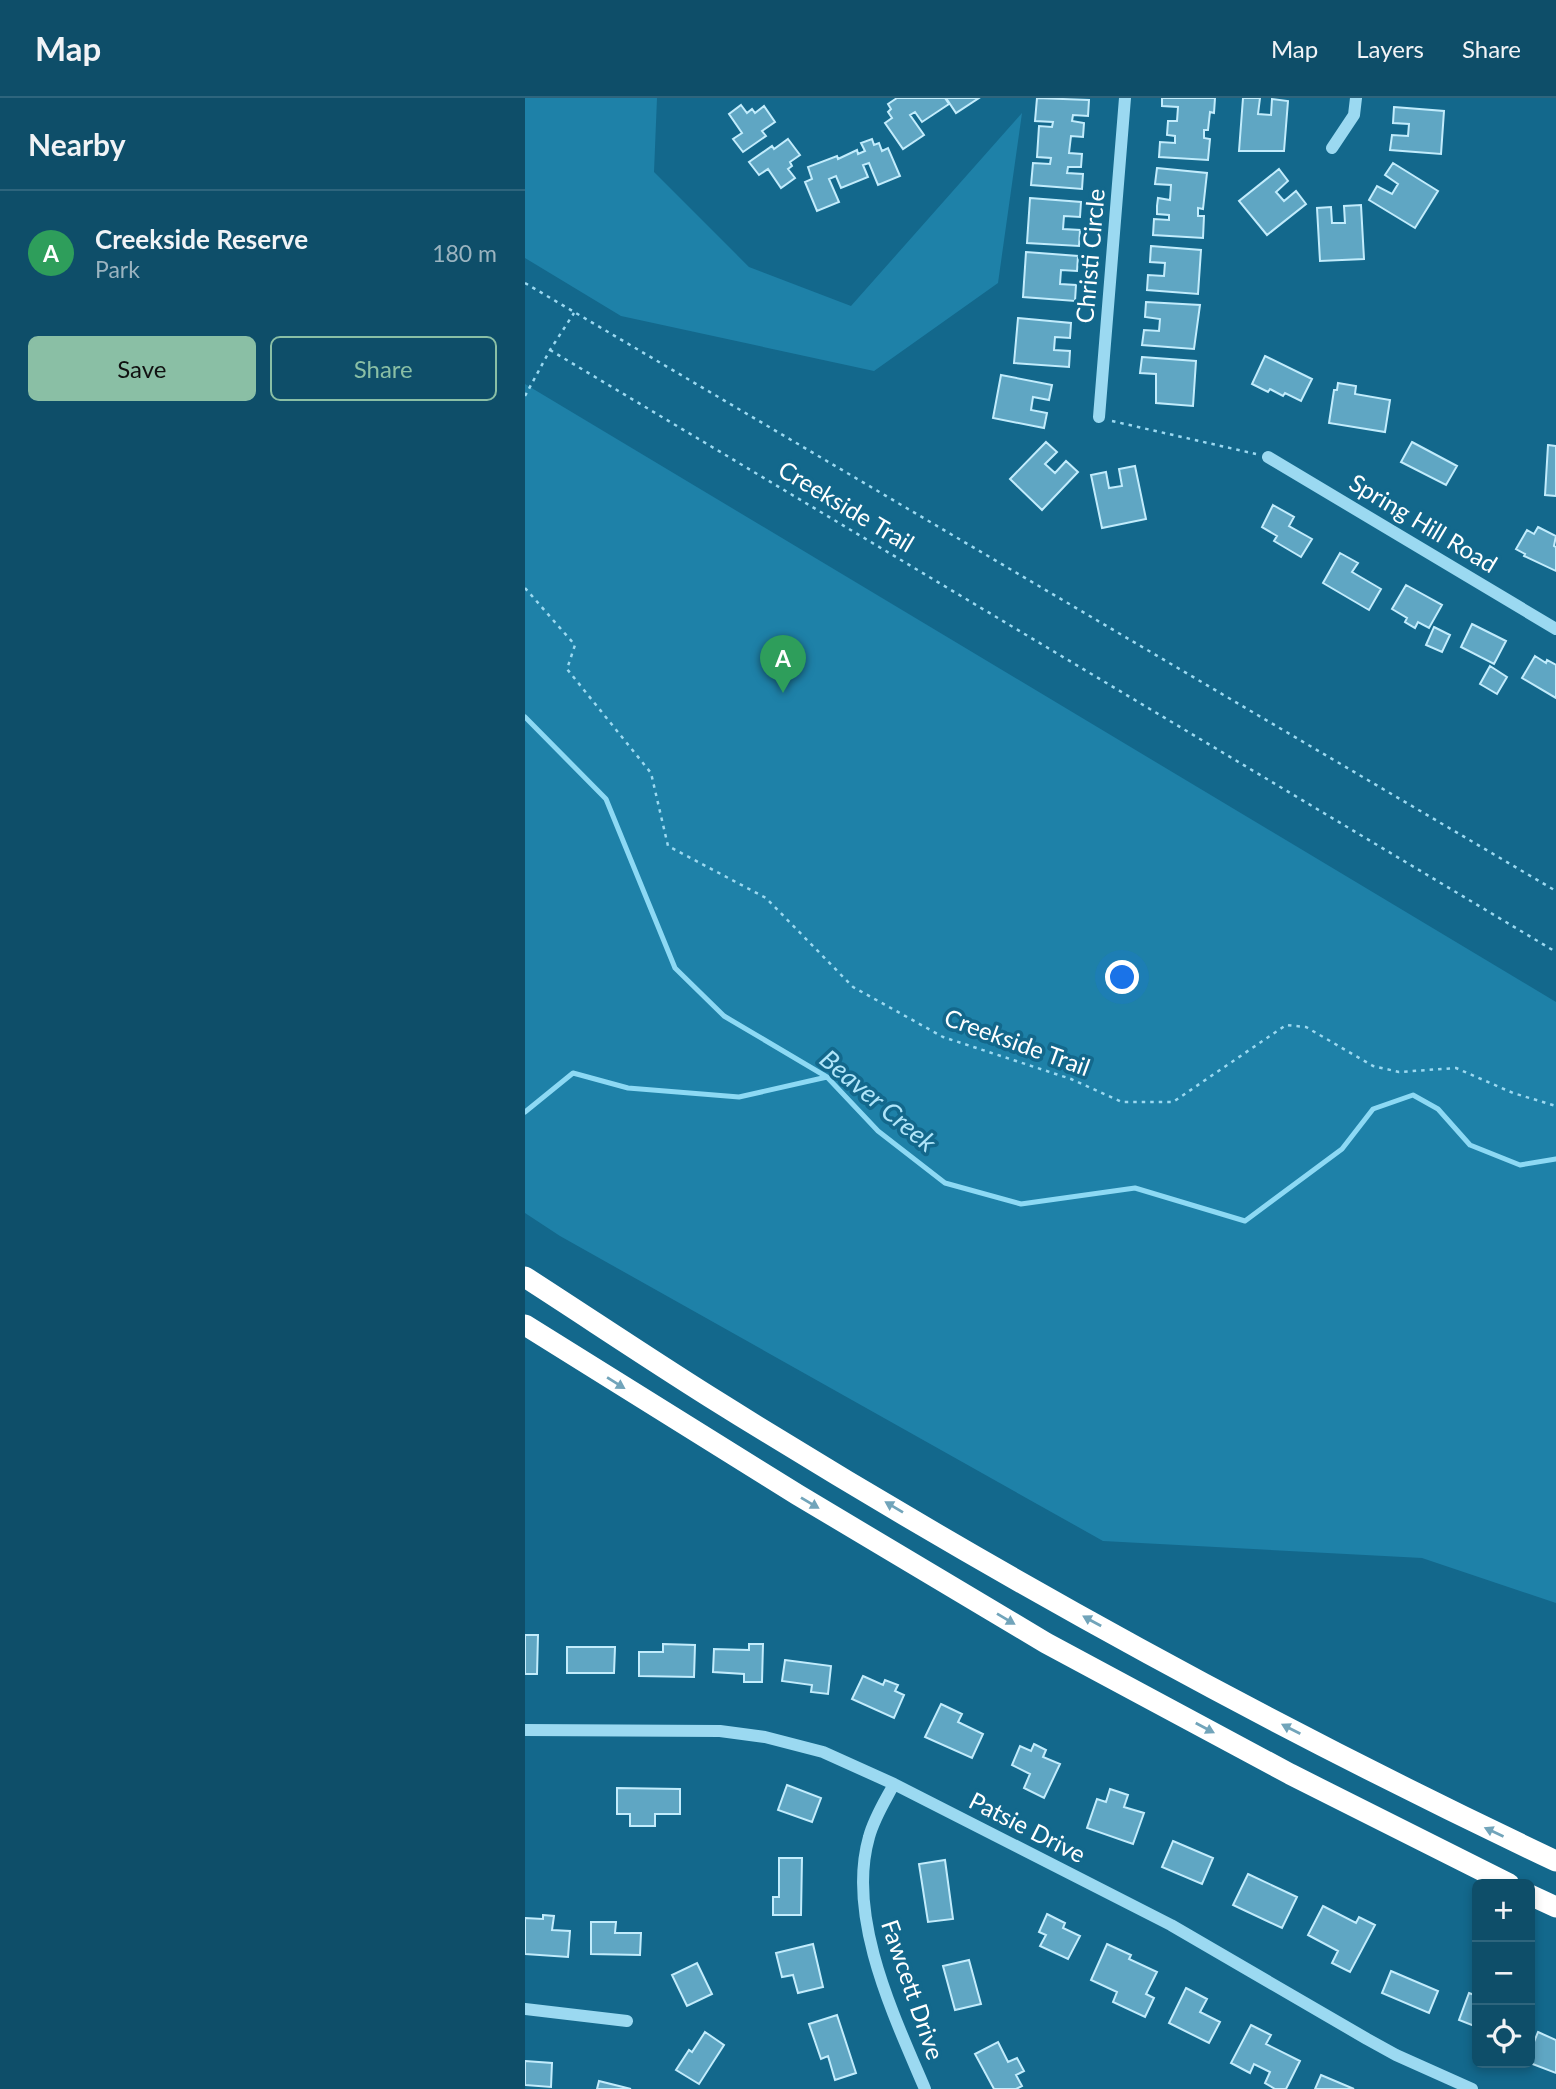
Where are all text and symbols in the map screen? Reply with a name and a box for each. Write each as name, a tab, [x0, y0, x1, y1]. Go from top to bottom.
text: Map	[35, 28, 101, 68]
text: Map	[1271, 34, 1318, 63]
text: Layers	[1356, 34, 1424, 63]
text: Share	[1462, 34, 1521, 63]
text: Nearby	[28, 126, 126, 162]
street label: Christi Circle	[1069, 187, 1110, 324]
text: Creekside Reserve	[95, 223, 308, 255]
text: A	[43, 239, 59, 267]
text: 180 m	[432, 239, 497, 267]
text: Park	[95, 255, 140, 283]
button: Save	[28, 336, 256, 401]
button: Share	[270, 336, 497, 401]
street label: Creekside Trail	[774, 454, 920, 558]
street label: Spring Hill Road	[1345, 467, 1503, 578]
pin: A	[760, 635, 806, 693]
your location	[1105, 960, 1139, 994]
street label: Creekside Trail	[941, 1002, 1094, 1081]
water label: Beaver Creek	[814, 1042, 944, 1159]
one-way arrow	[607, 1377, 626, 1390]
one-way arrow	[800, 1497, 820, 1509]
one-way arrow	[885, 1501, 904, 1514]
one-way arrow	[996, 1613, 1015, 1625]
one-way arrow	[1082, 1615, 1101, 1627]
one-way arrow	[1195, 1722, 1215, 1734]
one-way arrow	[1281, 1724, 1301, 1736]
street label: Patsie Drive	[965, 1785, 1091, 1868]
one-way arrow	[1484, 1826, 1504, 1838]
map controls	[1472, 1879, 1535, 2068]
button: +	[1472, 1879, 1535, 1942]
street label: Fawcett Drive	[876, 1916, 951, 2063]
button: −	[1472, 1942, 1535, 2005]
button: locate	[1472, 2005, 1535, 2068]

